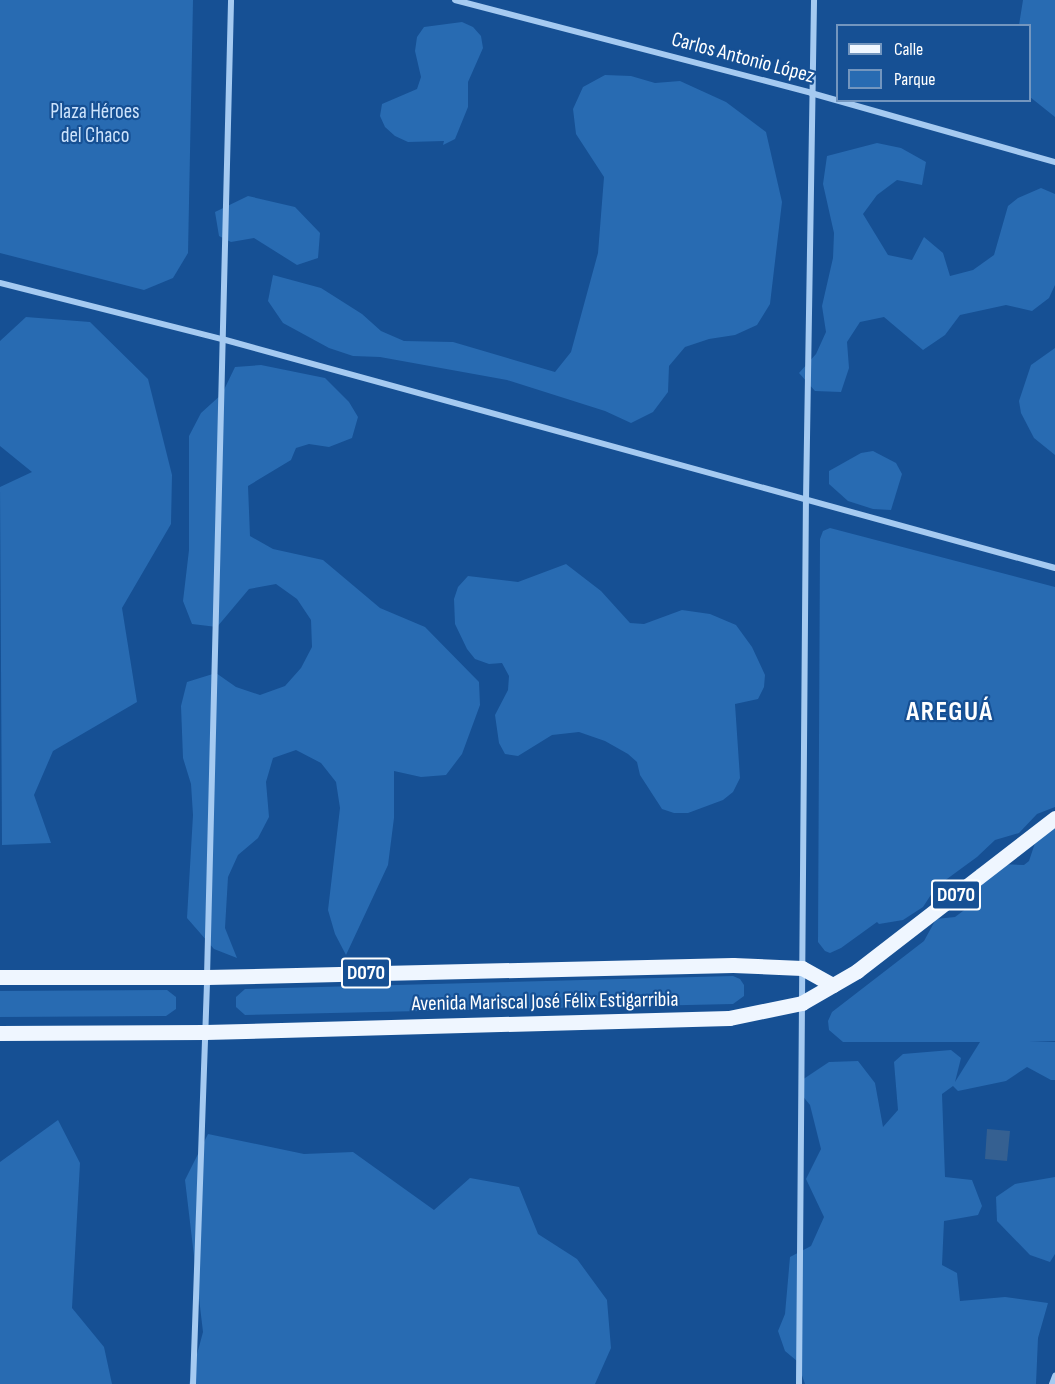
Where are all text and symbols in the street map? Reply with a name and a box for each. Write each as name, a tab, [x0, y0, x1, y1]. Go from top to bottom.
legend	[836, 24, 1031, 102]
street label: Carlos Antonio López	[669, 27, 817, 89]
text: Calle	[894, 39, 923, 60]
text: Parque	[894, 69, 935, 90]
park label: Plaza Héroes del Chaco	[50, 99, 140, 149]
district label: AREGUÁ	[906, 697, 994, 729]
road number: D070	[930, 878, 982, 912]
road number: D070	[340, 956, 392, 990]
street label: Avenida Mariscal José Félix Estigarribia	[411, 987, 679, 1017]

